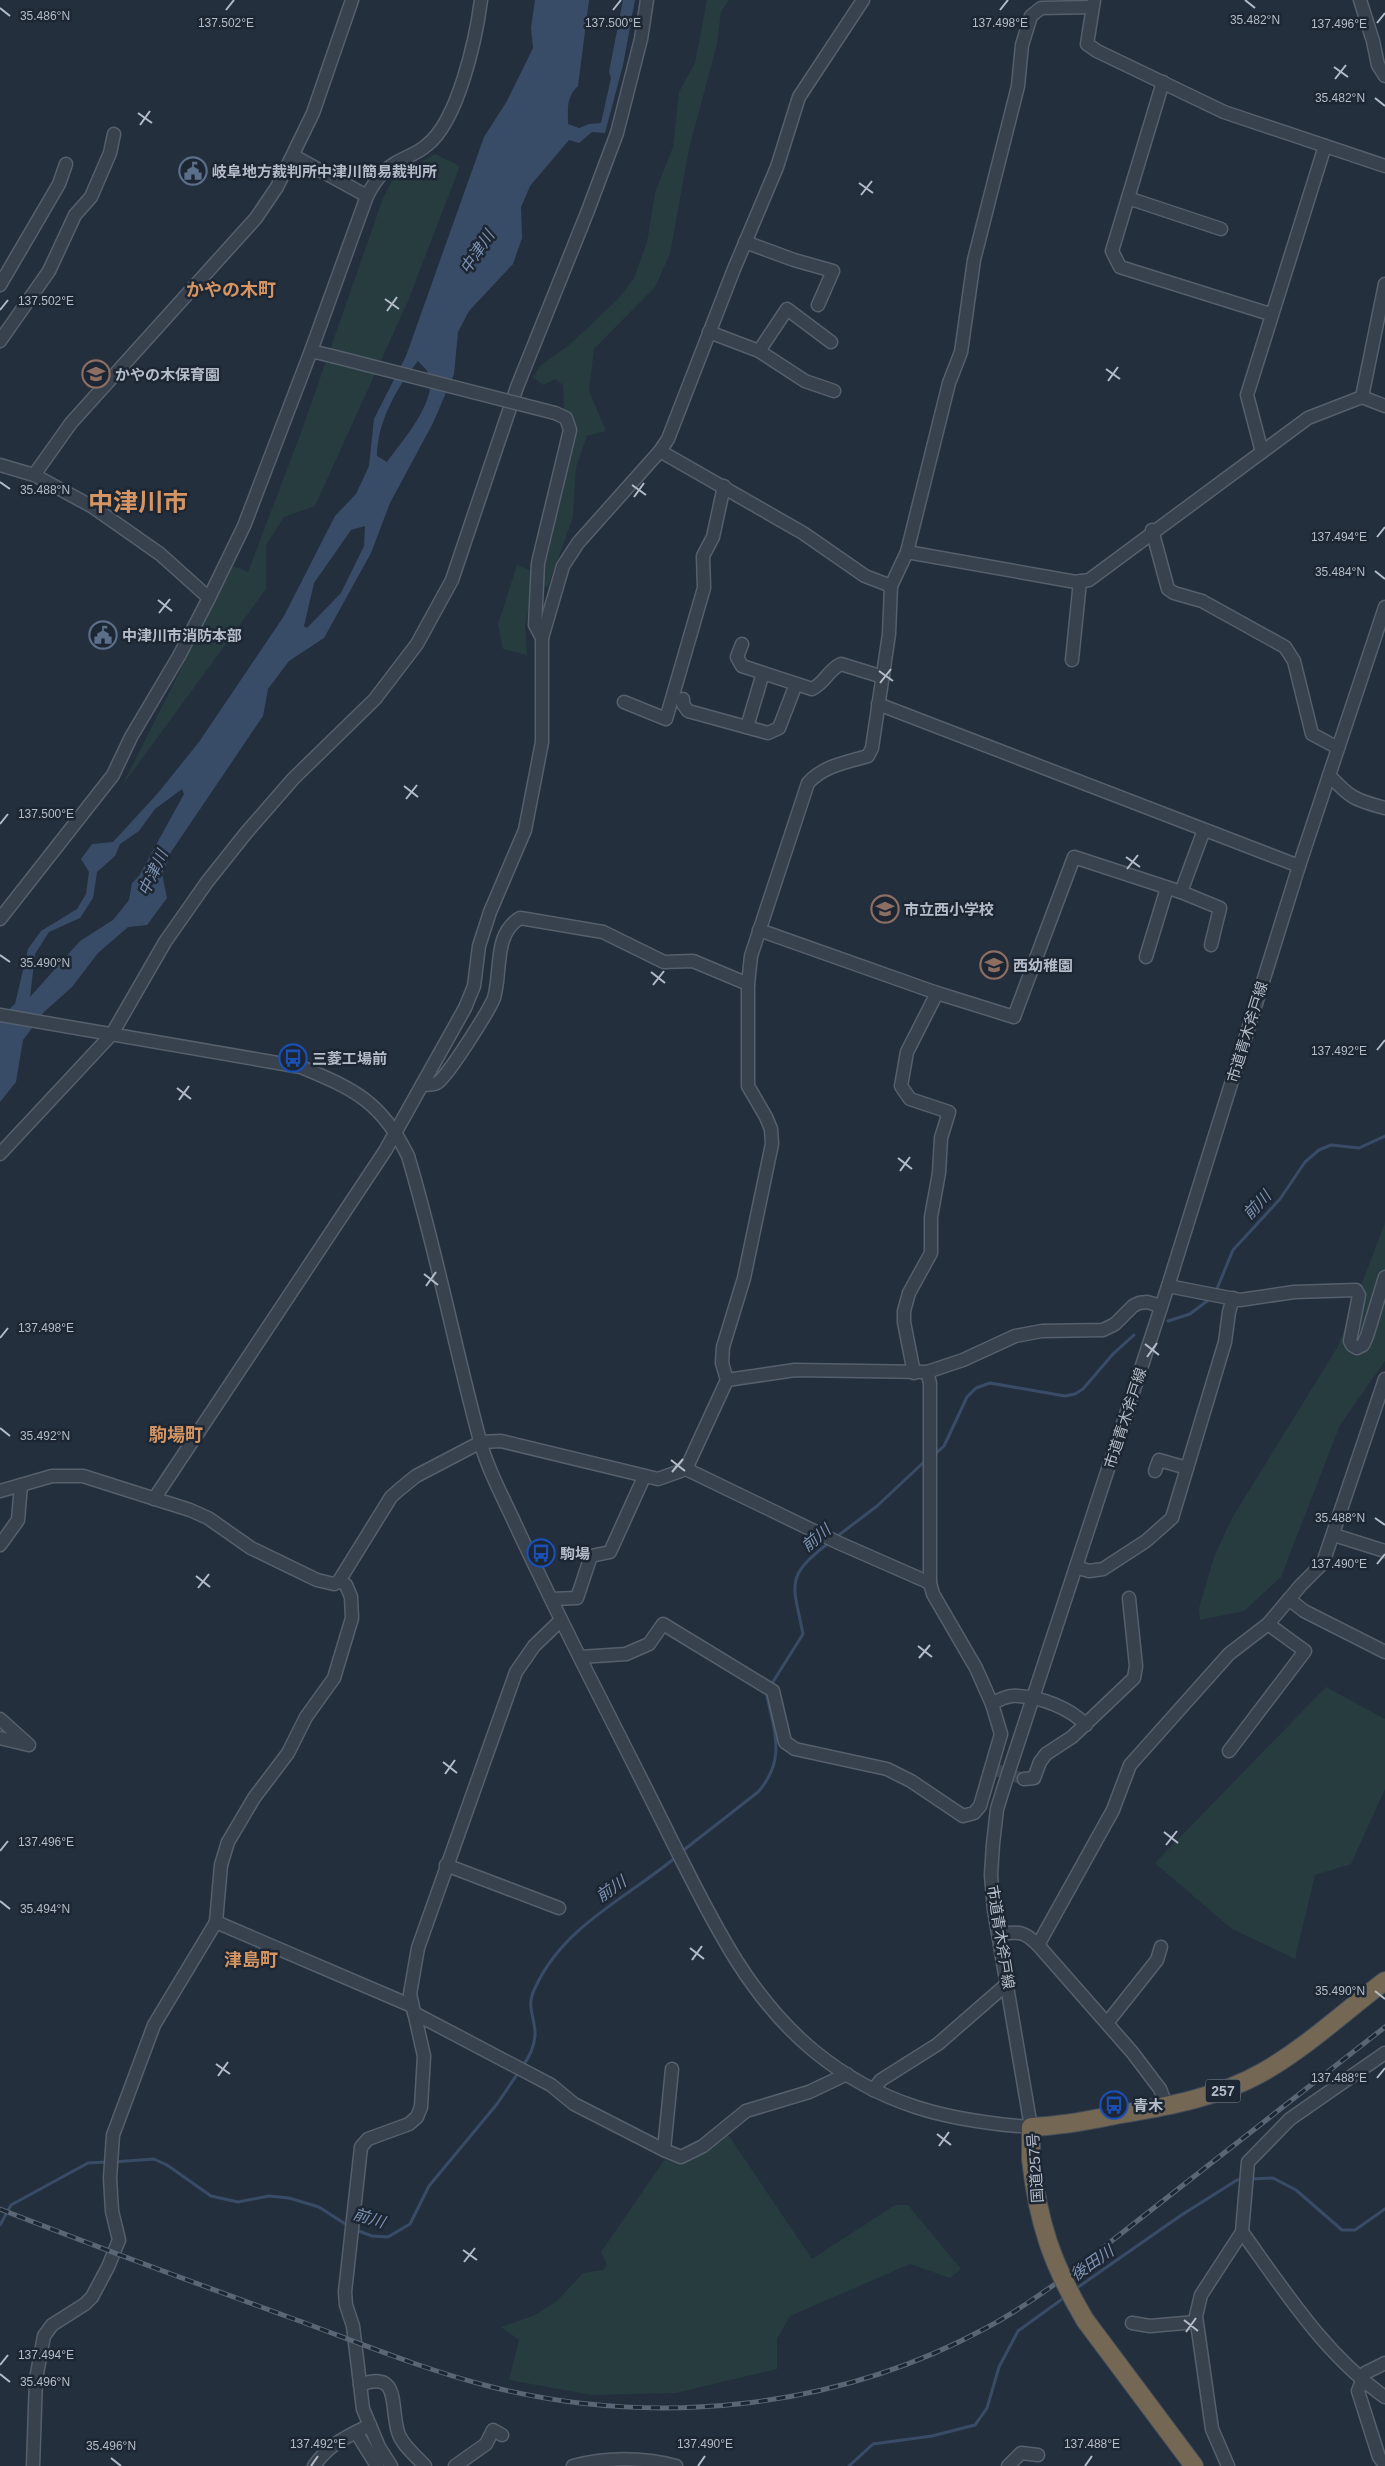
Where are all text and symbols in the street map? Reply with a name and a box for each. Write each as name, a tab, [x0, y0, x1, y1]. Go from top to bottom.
text: 35.486°N	[20, 9, 70, 23]
text: 35.482°N	[1230, 13, 1280, 27]
text: 137.502°E	[198, 16, 254, 30]
text: 137.500°E	[585, 16, 641, 30]
text: 137.498°E	[972, 16, 1028, 30]
text: 137.496°E	[1311, 17, 1367, 31]
text: 35.482°N	[1315, 91, 1365, 105]
public building icon: 岐阜地方裁判所中津川簡易裁判所	[178, 156, 208, 186]
place label: 岐阜地方裁判所中津川簡易裁判所	[212, 163, 437, 180]
water label: 中津川	[457, 226, 499, 277]
district label: かやの木町	[186, 280, 276, 300]
text: 137.502°E	[18, 294, 74, 308]
school or university icon: かやの木保育園	[81, 359, 111, 389]
place label: かやの木保育園	[115, 366, 220, 383]
text: 35.488°N	[20, 483, 70, 497]
district label: 中津川市	[88, 488, 188, 516]
text: 137.494°E	[1311, 530, 1367, 544]
text: 35.484°N	[1315, 565, 1365, 579]
public building icon: 中津川市消防本部	[88, 620, 118, 650]
place label: 中津川市消防本部	[122, 627, 242, 644]
text: 137.500°E	[18, 807, 74, 821]
water label: 中津川	[135, 846, 172, 898]
school or university icon: 市立西小学校	[870, 894, 900, 924]
place label: 市立西小学校	[904, 901, 994, 918]
school or university icon: 西幼稚園	[979, 950, 1009, 980]
text: 35.490°N	[20, 956, 70, 970]
place label: 西幼稚園	[1013, 957, 1073, 974]
street label: 市道青木斧戸線	[1224, 979, 1270, 1085]
bus stop icon: 三菱工場前	[278, 1043, 308, 1073]
text: 137.492°E	[1311, 1044, 1367, 1058]
place label: 三菱工場前	[312, 1050, 387, 1067]
water label: 前川	[1240, 1186, 1275, 1223]
text: 137.498°E	[18, 1321, 74, 1335]
street label: 市道青木斧戸線	[1101, 1365, 1149, 1471]
district label: 駒場町	[149, 1425, 203, 1445]
text: 35.492°N	[20, 1429, 70, 1443]
text: 35.488°N	[1315, 1511, 1365, 1525]
water label: 前川	[798, 1520, 835, 1555]
bus stop icon: 駒場	[526, 1538, 556, 1568]
place label: 駒場	[560, 1545, 590, 1562]
text: 137.490°E	[1311, 1557, 1367, 1571]
text: 137.496°E	[18, 1835, 74, 1849]
water label: 前川	[593, 1872, 631, 1905]
street label: 市道青木斧戸線	[984, 1884, 1018, 1990]
text: 35.494°N	[20, 1902, 70, 1916]
district label: 津島町	[224, 1950, 278, 1970]
text: 35.490°N	[1315, 1984, 1365, 1998]
text: 137.488°E	[1311, 2071, 1367, 2085]
road number: 257	[1206, 2080, 1240, 2102]
bus stop icon: 青木	[1099, 2090, 1129, 2120]
place label: 青木	[1133, 2097, 1163, 2114]
street label: 国道257号	[1024, 2132, 1046, 2204]
water label: 前川	[351, 2205, 389, 2231]
water label: 後田川	[1067, 2241, 1118, 2284]
text: 137.494°E	[18, 2348, 74, 2362]
text: 35.496°N	[20, 2375, 70, 2389]
text: 137.492°E	[290, 2437, 346, 2451]
text: 137.490°E	[677, 2437, 733, 2451]
text: 137.488°E	[1064, 2437, 1120, 2451]
text: 35.496°N	[86, 2439, 136, 2453]

